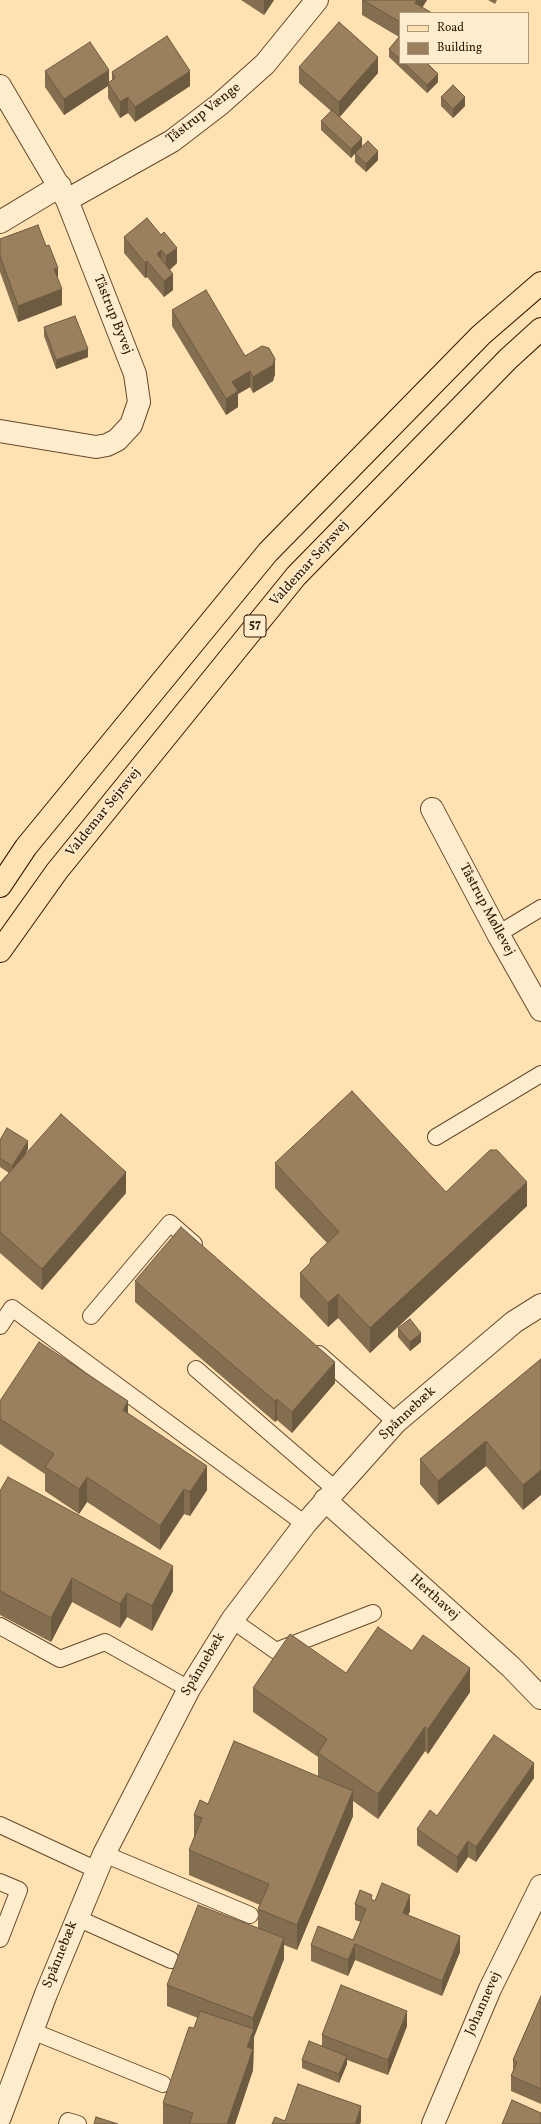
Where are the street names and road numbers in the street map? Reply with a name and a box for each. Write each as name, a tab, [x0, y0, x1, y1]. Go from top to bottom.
street label: Tåstrup Vænge	[163, 80, 245, 148]
street label: Tåstrup Byvej	[89, 273, 135, 357]
street label: Valdemar Sejrsvej	[267, 518, 353, 610]
road number: 57	[244, 615, 266, 637]
street label: Valdemar Sejrsvej	[63, 765, 145, 861]
street label: Tåstrup Møllevej	[455, 861, 517, 959]
street label: Spånnebæk	[376, 1384, 440, 1444]
street label: Herthavej	[406, 1571, 462, 1625]
street label: Spånnebæk	[178, 1630, 230, 1700]
street label: Spånnebæk	[40, 1919, 82, 1991]
street label: Johannevej	[462, 1969, 506, 2039]

